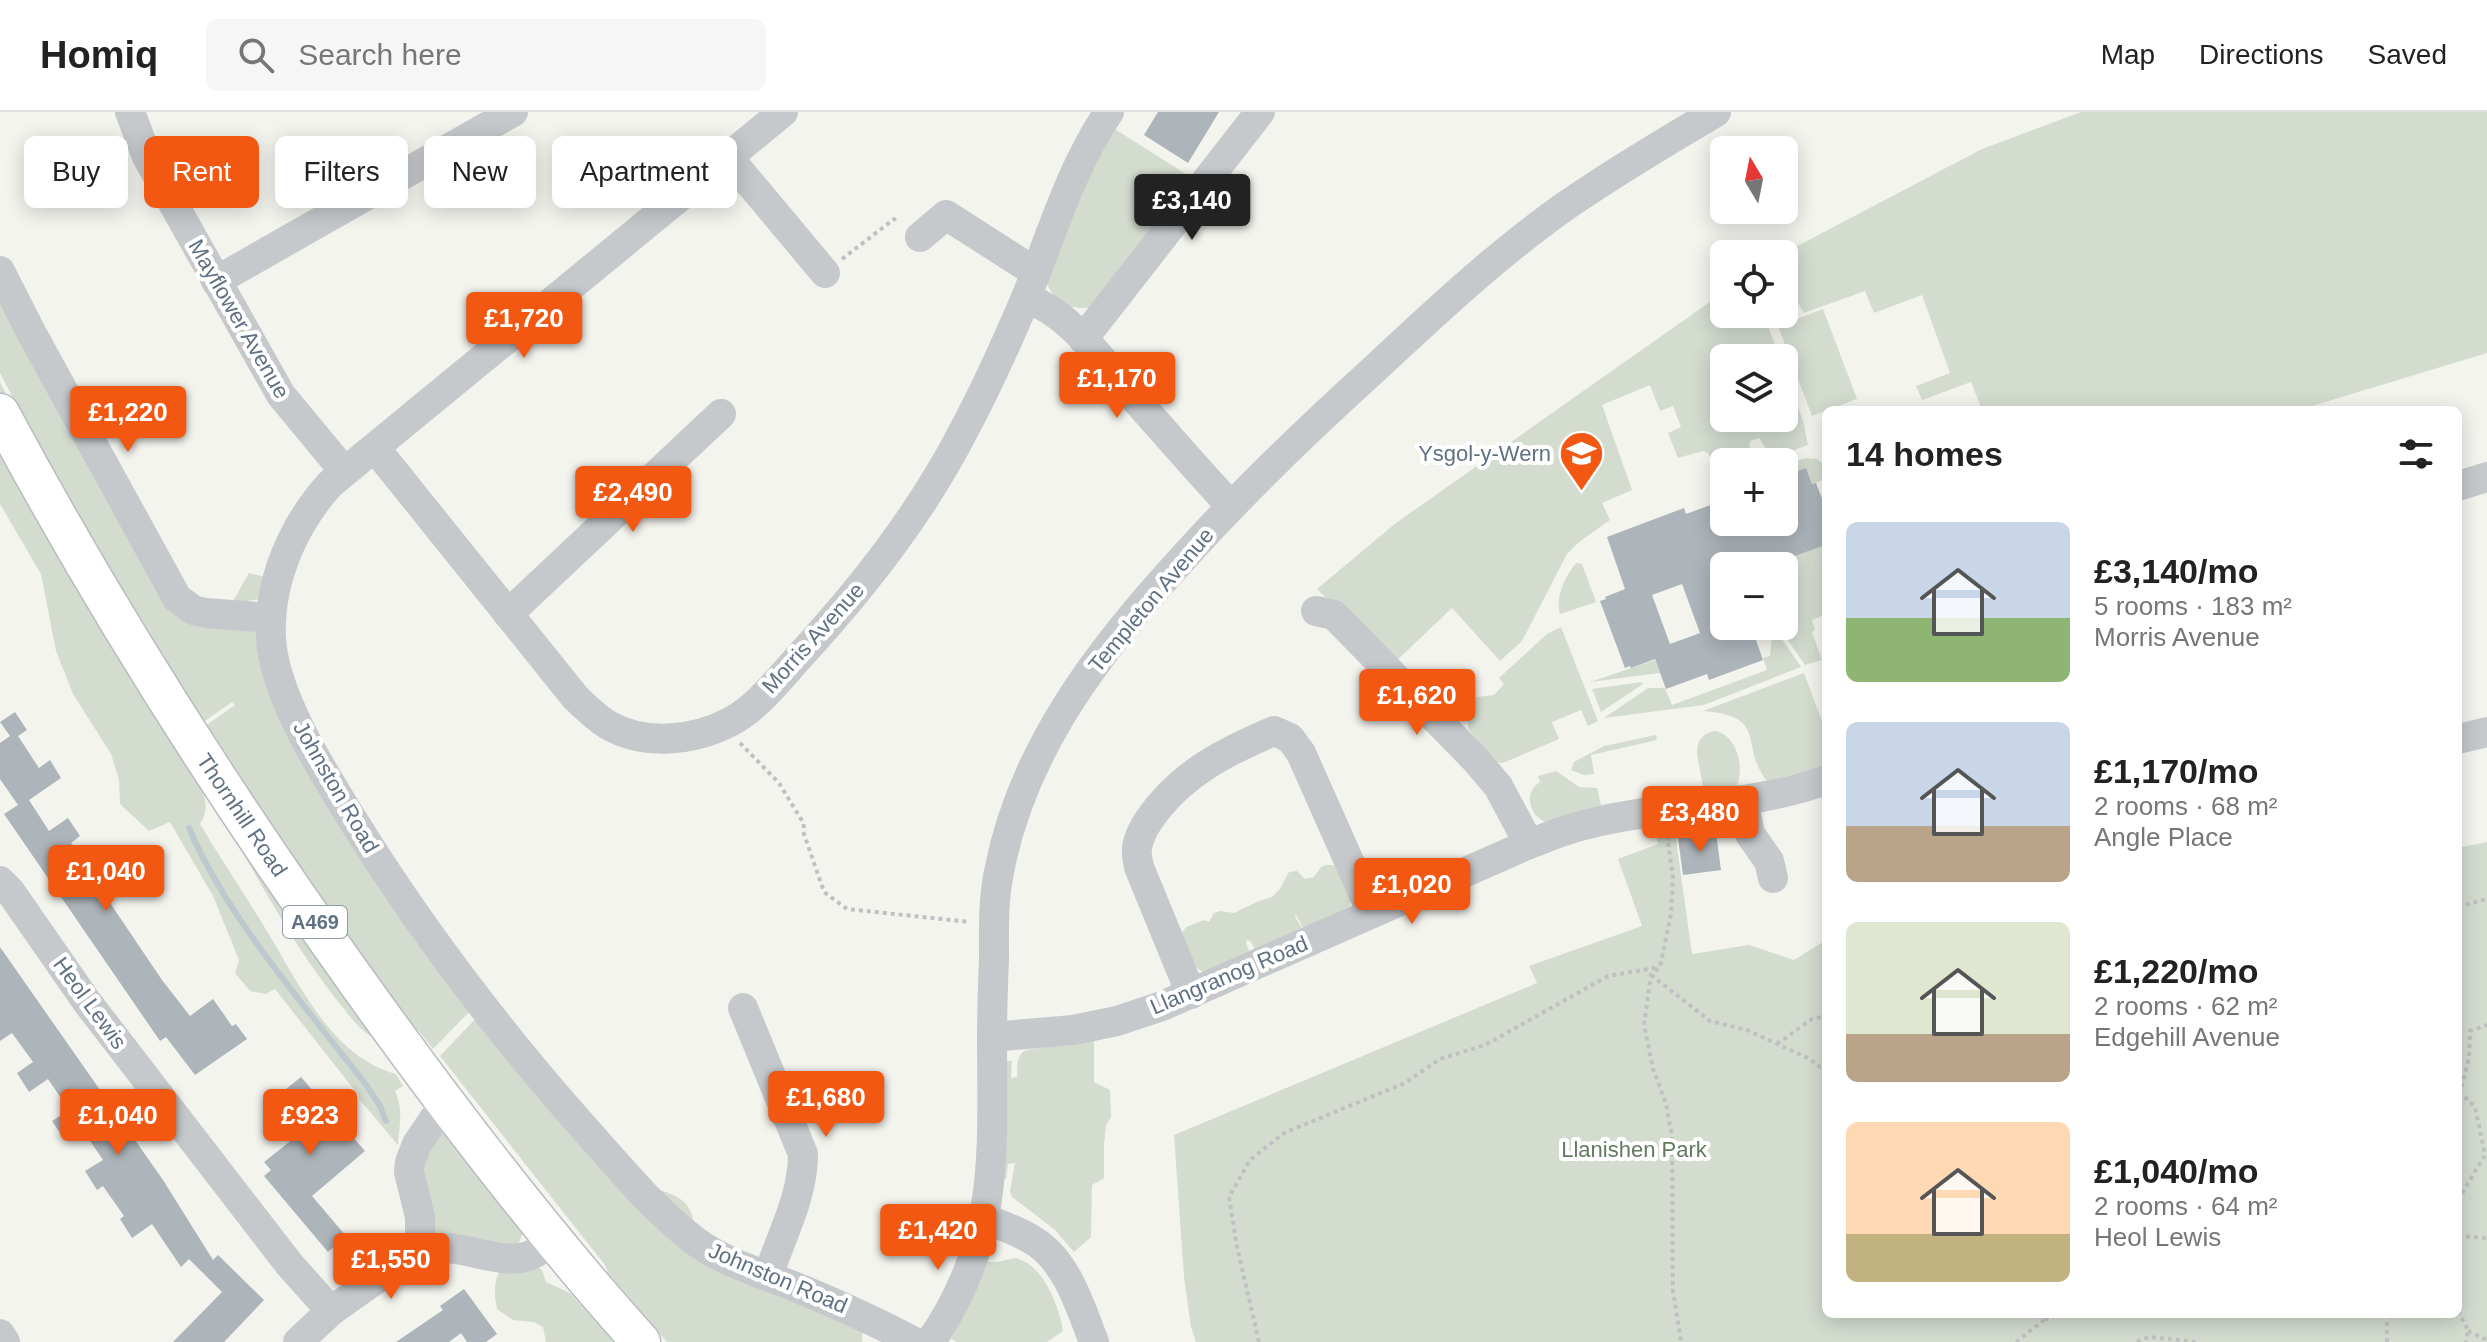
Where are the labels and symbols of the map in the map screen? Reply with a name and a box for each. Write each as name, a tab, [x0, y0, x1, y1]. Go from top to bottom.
north arrow	[1710, 136, 1798, 224]
pin: £3,140	[1127, 174, 1257, 242]
street label: Mayflower Avenue	[183, 235, 295, 403]
pin: £1,720	[459, 292, 589, 360]
pin: £1,170	[1052, 352, 1182, 420]
pin: £1,220	[63, 386, 193, 454]
school or university icon: Ysgol-y-Wern	[1558, 429, 1606, 492]
place label: Ysgol-y-Wern	[1418, 441, 1551, 466]
pin: £2,490	[568, 466, 698, 534]
street label: Templeton Avenue	[1083, 523, 1219, 677]
street label: Morris Avenue	[757, 578, 869, 698]
pin: £1,620	[1352, 669, 1482, 737]
street label: Johnston Road	[288, 717, 384, 857]
street label: Thornhill Road	[192, 749, 292, 881]
pin: £3,480	[1635, 786, 1765, 854]
pin: £1,040	[41, 845, 171, 913]
pin: £1,020	[1347, 858, 1477, 926]
road number: A469	[283, 906, 347, 938]
street label: Llangranog Road	[1146, 931, 1312, 1019]
street label: Heol Lewis	[48, 952, 132, 1054]
pin: £1,680	[761, 1071, 891, 1139]
pin: £1,040	[53, 1089, 183, 1157]
pin: £923	[263, 1089, 357, 1157]
park label: Llanishen Park	[1561, 1137, 1708, 1162]
pin: £1,420	[873, 1204, 1003, 1272]
pin: £1,550	[326, 1233, 456, 1301]
street label: Johnston Road	[705, 1238, 851, 1318]

